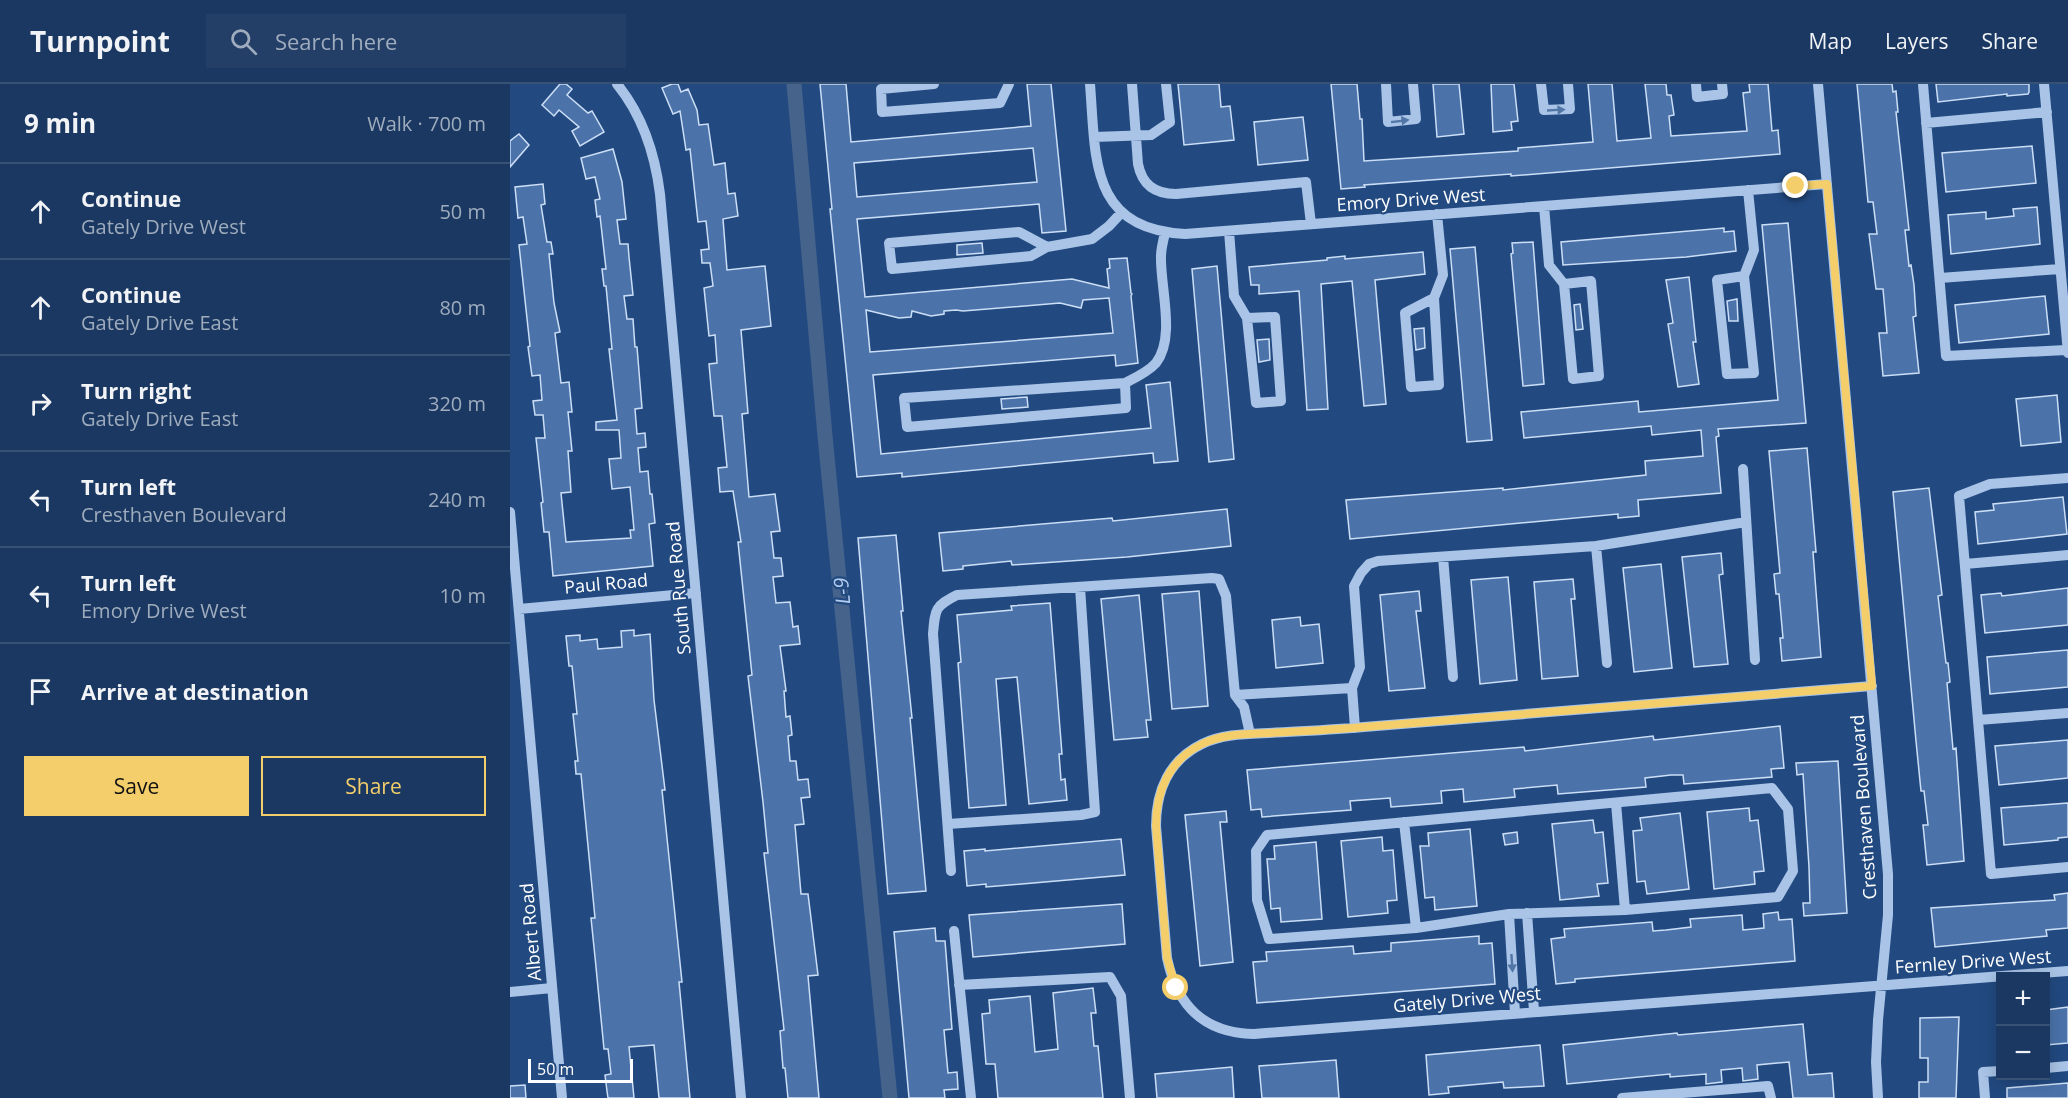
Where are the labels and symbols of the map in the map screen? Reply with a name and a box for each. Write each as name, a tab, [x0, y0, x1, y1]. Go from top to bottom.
one-way arrow	[1547, 105, 1566, 114]
one-way arrow	[1391, 116, 1410, 125]
route end	[1782, 172, 1808, 198]
street label: Emory Drive West	[1336, 182, 1486, 216]
street label: South Rue Road	[660, 520, 696, 656]
street label: Paul Road	[563, 567, 649, 599]
water label: L-9	[827, 576, 856, 606]
street label: Cresthaven Boulevard	[1845, 714, 1881, 900]
street label: Albert Road	[514, 882, 546, 982]
street label: Fernley Drive West	[1894, 944, 2052, 978]
one-way arrow	[1507, 954, 1516, 973]
route start	[1162, 974, 1188, 1000]
street label: Gately Drive West	[1392, 981, 1542, 1017]
scale bar	[528, 1056, 633, 1084]

